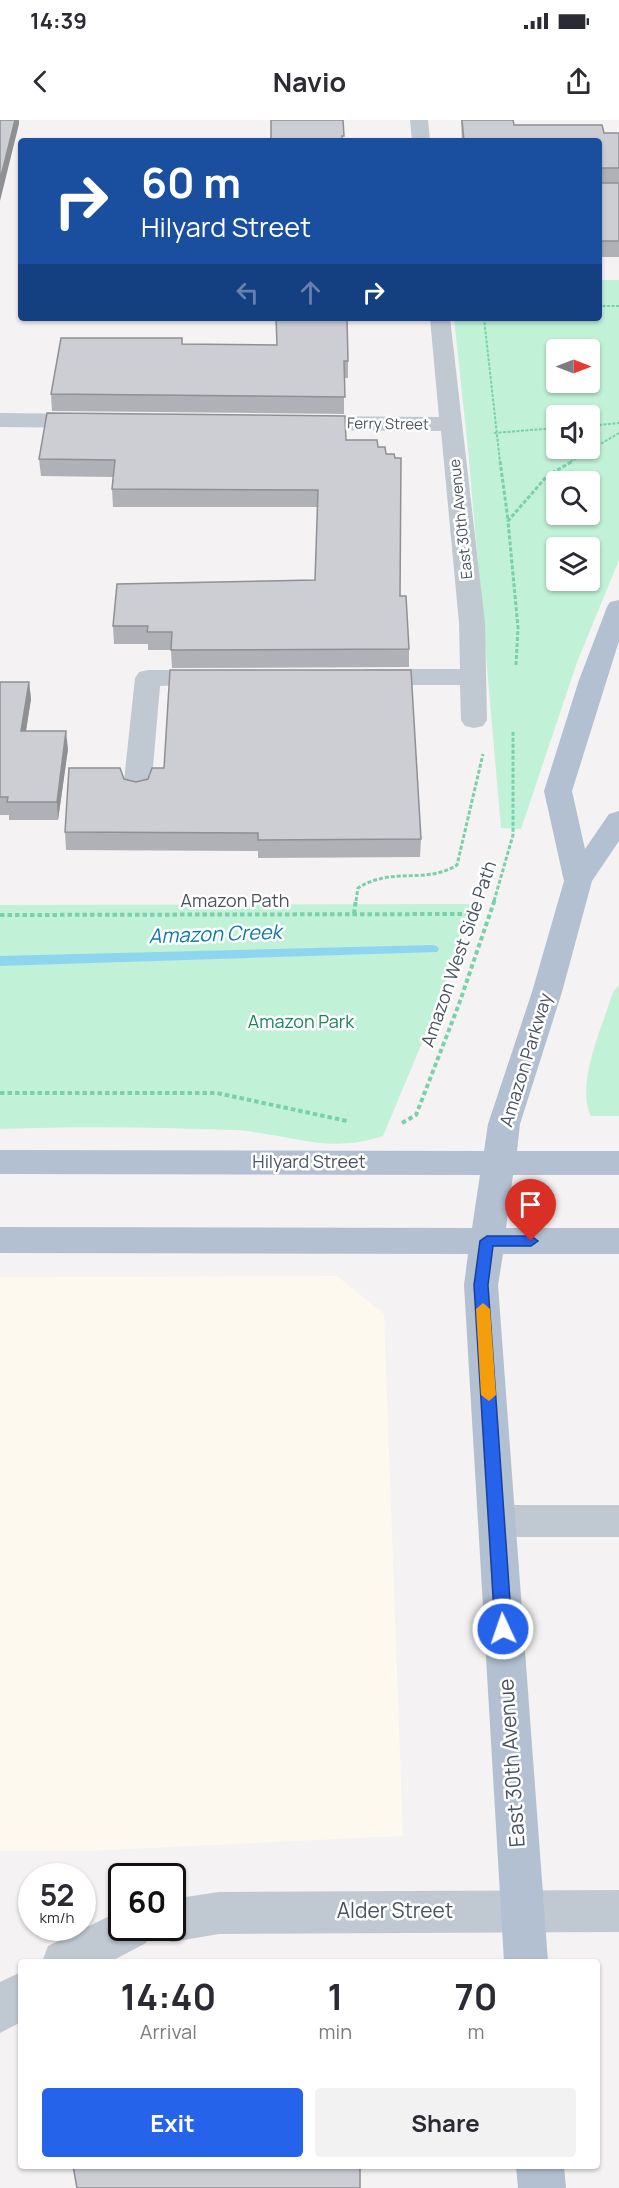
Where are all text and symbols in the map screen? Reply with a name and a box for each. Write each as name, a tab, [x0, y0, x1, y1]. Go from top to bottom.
text: 14:39	[30, 6, 87, 36]
text: Navio	[273, 63, 346, 100]
icon: back	[24, 65, 57, 98]
icon: share	[562, 65, 595, 98]
text: 60 m	[141, 153, 241, 211]
icon: right	[42, 162, 120, 240]
text: Hilyard Street	[141, 208, 311, 245]
icon: left	[231, 276, 264, 309]
icon: ahead	[294, 276, 327, 309]
icon: right	[357, 276, 390, 309]
north arrow	[546, 339, 600, 393]
map controls	[546, 339, 600, 591]
button: sound	[546, 405, 600, 459]
street label: Ferry Street	[347, 412, 429, 435]
street label: East 30th Avenue	[444, 458, 477, 580]
button: search	[546, 471, 600, 525]
button: layers	[546, 537, 600, 591]
street label: Amazon West Side Path	[415, 857, 501, 1050]
street label: Amazon Path	[181, 888, 289, 912]
water label: Amazon Creek	[148, 918, 285, 949]
street label: Amazon Parkway	[493, 989, 557, 1129]
park label: Amazon Park	[248, 1009, 355, 1033]
street label: Hilyard Street	[252, 1149, 366, 1173]
pin	[505, 1179, 556, 1241]
icon: arrive	[514, 1188, 547, 1221]
position arrow	[471, 1597, 535, 1661]
street label: East 30th Avenue	[491, 1678, 531, 1848]
speed limit sign: 60	[108, 1863, 186, 1941]
text: 52	[40, 1874, 74, 1915]
street label: Alder Street	[337, 1896, 453, 1924]
text: km/h	[40, 1907, 74, 1928]
text: 14:40	[120, 1972, 216, 2021]
text: 1	[327, 1972, 343, 2021]
text: 70	[455, 1972, 497, 2021]
text: Arrival	[140, 2018, 197, 2045]
text: min	[319, 2018, 352, 2045]
text: m	[468, 2018, 485, 2045]
button: Exit	[42, 2088, 303, 2157]
button: Share	[315, 2088, 576, 2157]

